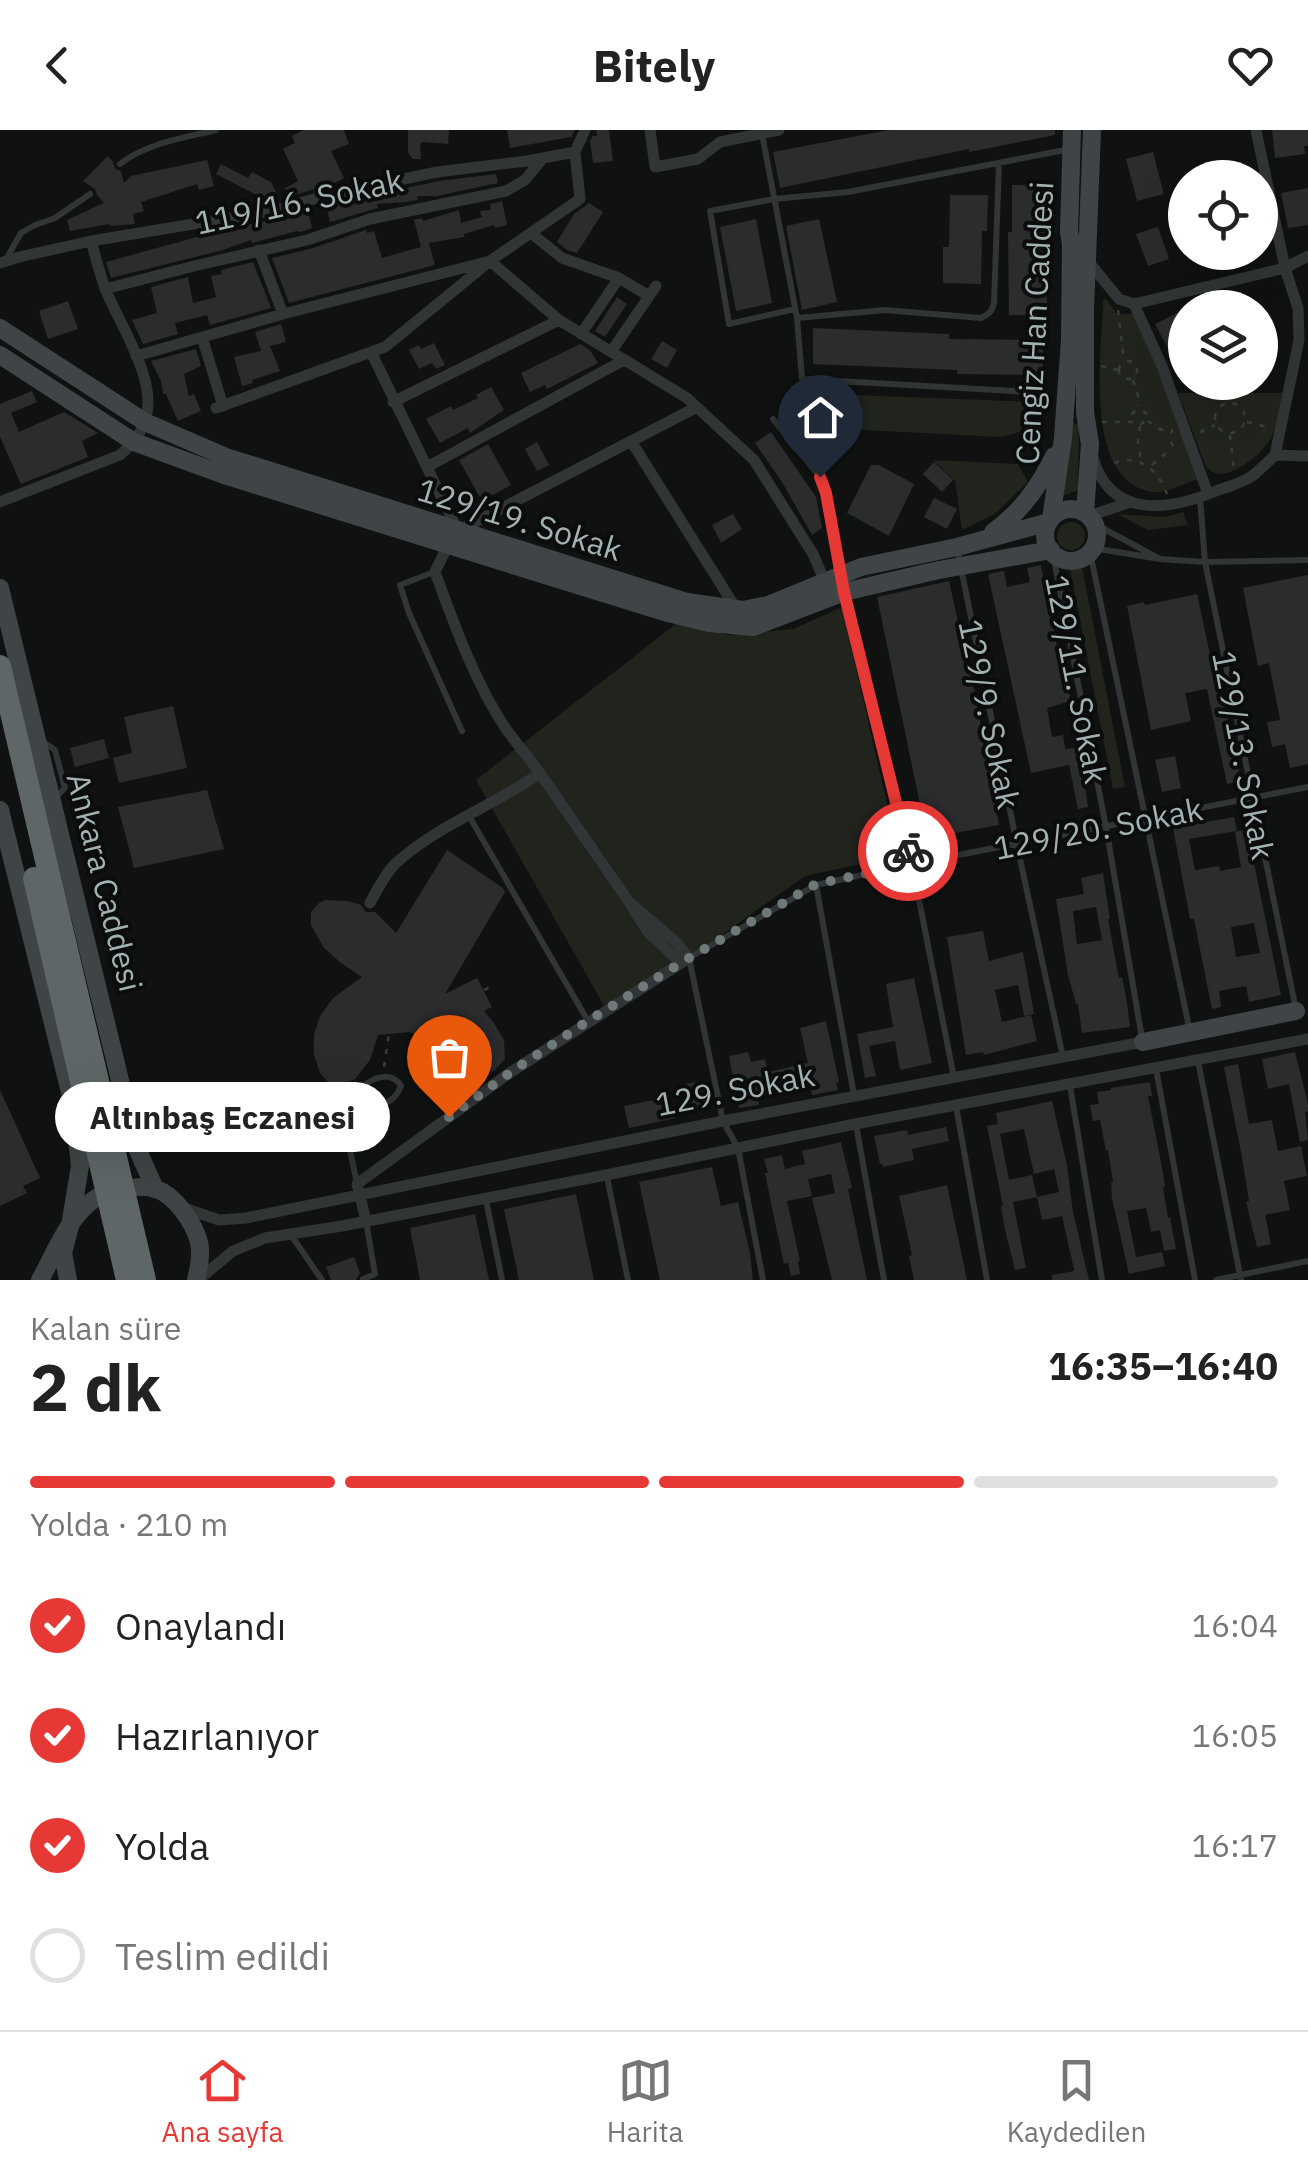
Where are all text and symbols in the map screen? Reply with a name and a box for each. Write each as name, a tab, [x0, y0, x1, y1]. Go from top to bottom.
text: Bitely	[593, 36, 715, 94]
icon: back	[30, 38, 85, 93]
icon: heart	[1223, 38, 1278, 93]
street label: 119/16. Sokak	[191, 158, 407, 244]
map controls	[1168, 160, 1278, 400]
button: locate	[1168, 160, 1278, 270]
street label: Cengiz Han Caddesi	[1006, 180, 1062, 466]
button: layers	[1168, 290, 1278, 400]
pin	[778, 375, 863, 478]
icon: home	[793, 390, 848, 445]
street label: 129/19. Sokak	[413, 468, 627, 570]
street label: 129/11. Sokak	[1036, 571, 1118, 787]
street label: 129/9. Sokak	[949, 615, 1031, 813]
street label: 129/13. Sokak	[1203, 647, 1285, 863]
street label: Ankara Caddesi	[58, 768, 152, 996]
street label: 129/20. Sokak	[990, 787, 1206, 869]
courier	[858, 801, 958, 901]
icon: bike	[881, 824, 936, 879]
pin	[407, 1015, 492, 1118]
icon: bag	[422, 1030, 477, 1085]
street label: 129. Sokak	[652, 1053, 818, 1125]
callout: Altınbaş Eczanesi	[54, 1082, 389, 1152]
text: Altınbaş Eczanesi	[89, 1096, 356, 1138]
text: Kalan süre	[30, 1307, 181, 1349]
text: 16:35–16:40	[1048, 1341, 1278, 1390]
text: 2 dk	[30, 1344, 161, 1429]
text: Yolda · 210 m	[30, 1503, 228, 1545]
icon: check	[30, 1598, 85, 1653]
text: Onaylandı	[115, 1601, 286, 1650]
text: 16:04	[1192, 1604, 1278, 1646]
icon: check	[30, 1708, 85, 1763]
text: Hazırlanıyor	[115, 1711, 319, 1760]
text: 16:05	[1192, 1714, 1278, 1756]
icon: check	[30, 1818, 85, 1873]
text: Yolda	[115, 1821, 210, 1870]
text: 16:17	[1192, 1824, 1278, 1866]
text: Teslim edildi	[115, 1931, 330, 1980]
tab: Ana sayfa	[162, 2053, 284, 2150]
tab: Harita	[607, 2053, 684, 2150]
tab: Kaydedilen	[1007, 2053, 1146, 2150]

